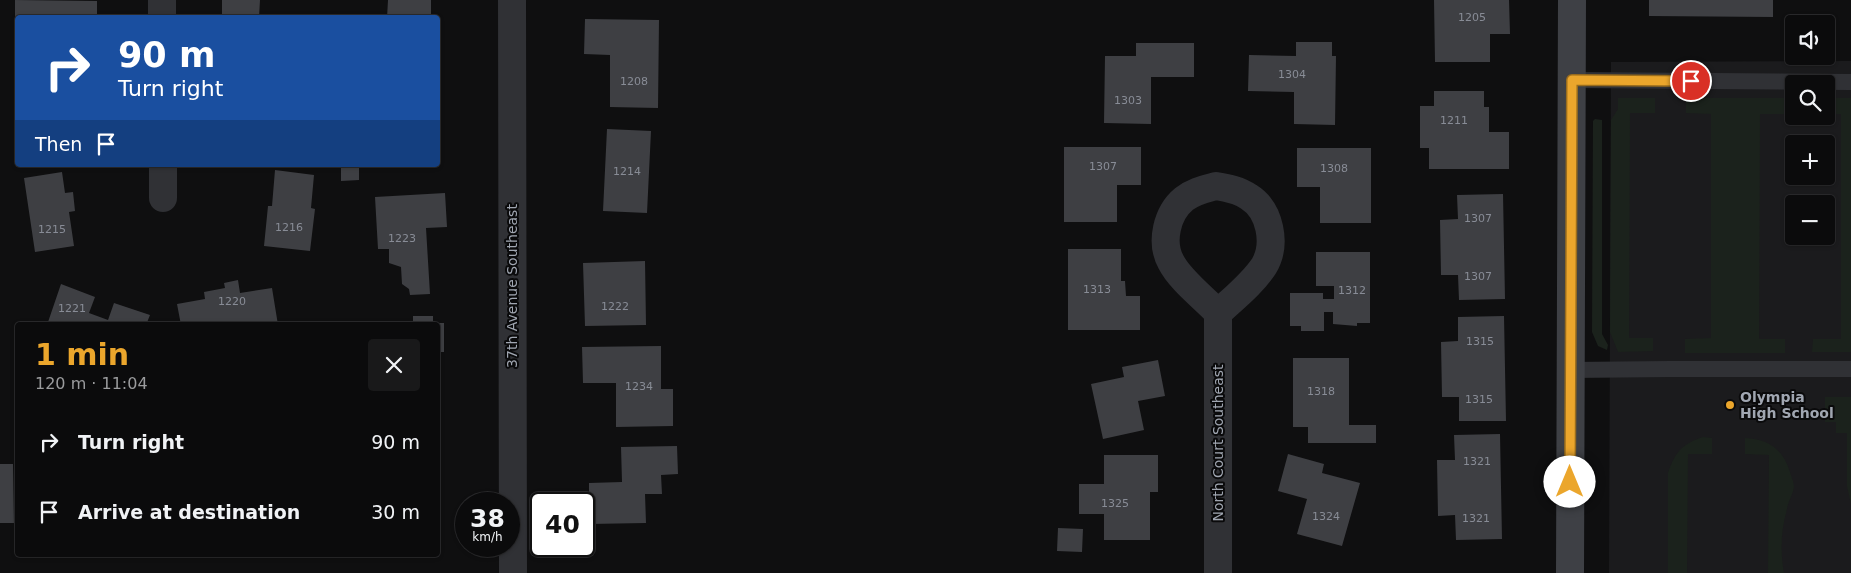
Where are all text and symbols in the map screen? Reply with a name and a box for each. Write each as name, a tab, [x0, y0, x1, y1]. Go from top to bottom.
house number: 1205	[1458, 11, 1486, 24]
map controls	[1785, 15, 1835, 245]
button: sound	[1785, 15, 1835, 65]
icon: right	[35, 35, 100, 100]
text: 90 m	[118, 35, 215, 75]
pin	[1670, 60, 1712, 102]
icon: arrive	[1677, 67, 1705, 95]
house number: 1304	[1278, 68, 1306, 81]
house number: 1208	[620, 75, 648, 88]
button: search	[1785, 75, 1835, 125]
text: Turn right	[118, 76, 223, 101]
house number: 1303	[1114, 94, 1142, 107]
house number: 1211	[1440, 114, 1468, 127]
icon: arrive	[92, 130, 120, 158]
text: Then	[35, 133, 82, 155]
button: +	[1785, 135, 1835, 185]
house number: 1307	[1089, 160, 1117, 173]
house number: 1308	[1320, 162, 1348, 175]
house number: 1214	[613, 165, 641, 178]
button: −	[1785, 195, 1835, 245]
street label: 37th Avenue Southeast	[504, 204, 520, 368]
house number: 1307	[1464, 212, 1492, 225]
house number: 1216	[275, 221, 303, 234]
house number: 1215	[38, 223, 66, 236]
house number: 1223	[388, 232, 416, 245]
house number: 1307	[1464, 270, 1492, 283]
house number: 1313	[1083, 283, 1111, 296]
house number: 1312	[1338, 284, 1366, 297]
house number: 1220	[218, 295, 246, 308]
house number: 1222	[601, 300, 629, 313]
house number: 1221	[58, 302, 86, 315]
house number: 1315	[1466, 335, 1494, 348]
text: 1 min	[35, 337, 129, 372]
button: close	[368, 339, 420, 391]
street label: North Court Southeast	[1210, 364, 1226, 522]
text: 120 m · 11:04	[35, 374, 148, 393]
house number: 1234	[625, 380, 653, 393]
house number: 1318	[1307, 385, 1335, 398]
place label: Olympia High School	[1740, 389, 1834, 421]
house number: 1315	[1465, 393, 1493, 406]
marker: Olympia High School	[1724, 399, 1736, 411]
icon: right	[35, 428, 63, 456]
text: Turn right	[78, 431, 184, 453]
text: 90 m	[371, 431, 420, 453]
house number: 1321	[1463, 455, 1491, 468]
position arrow	[1543, 455, 1595, 507]
speed limit sign: 40	[530, 492, 595, 557]
house number: 1325	[1101, 497, 1129, 510]
icon: arrive	[35, 498, 63, 526]
text: Arrive at destination	[78, 501, 300, 523]
text: 30 m	[371, 501, 420, 523]
text: 38	[470, 504, 505, 533]
house number: 1324	[1312, 510, 1340, 523]
house number: 1321	[1462, 512, 1490, 525]
text: km/h	[472, 530, 503, 544]

